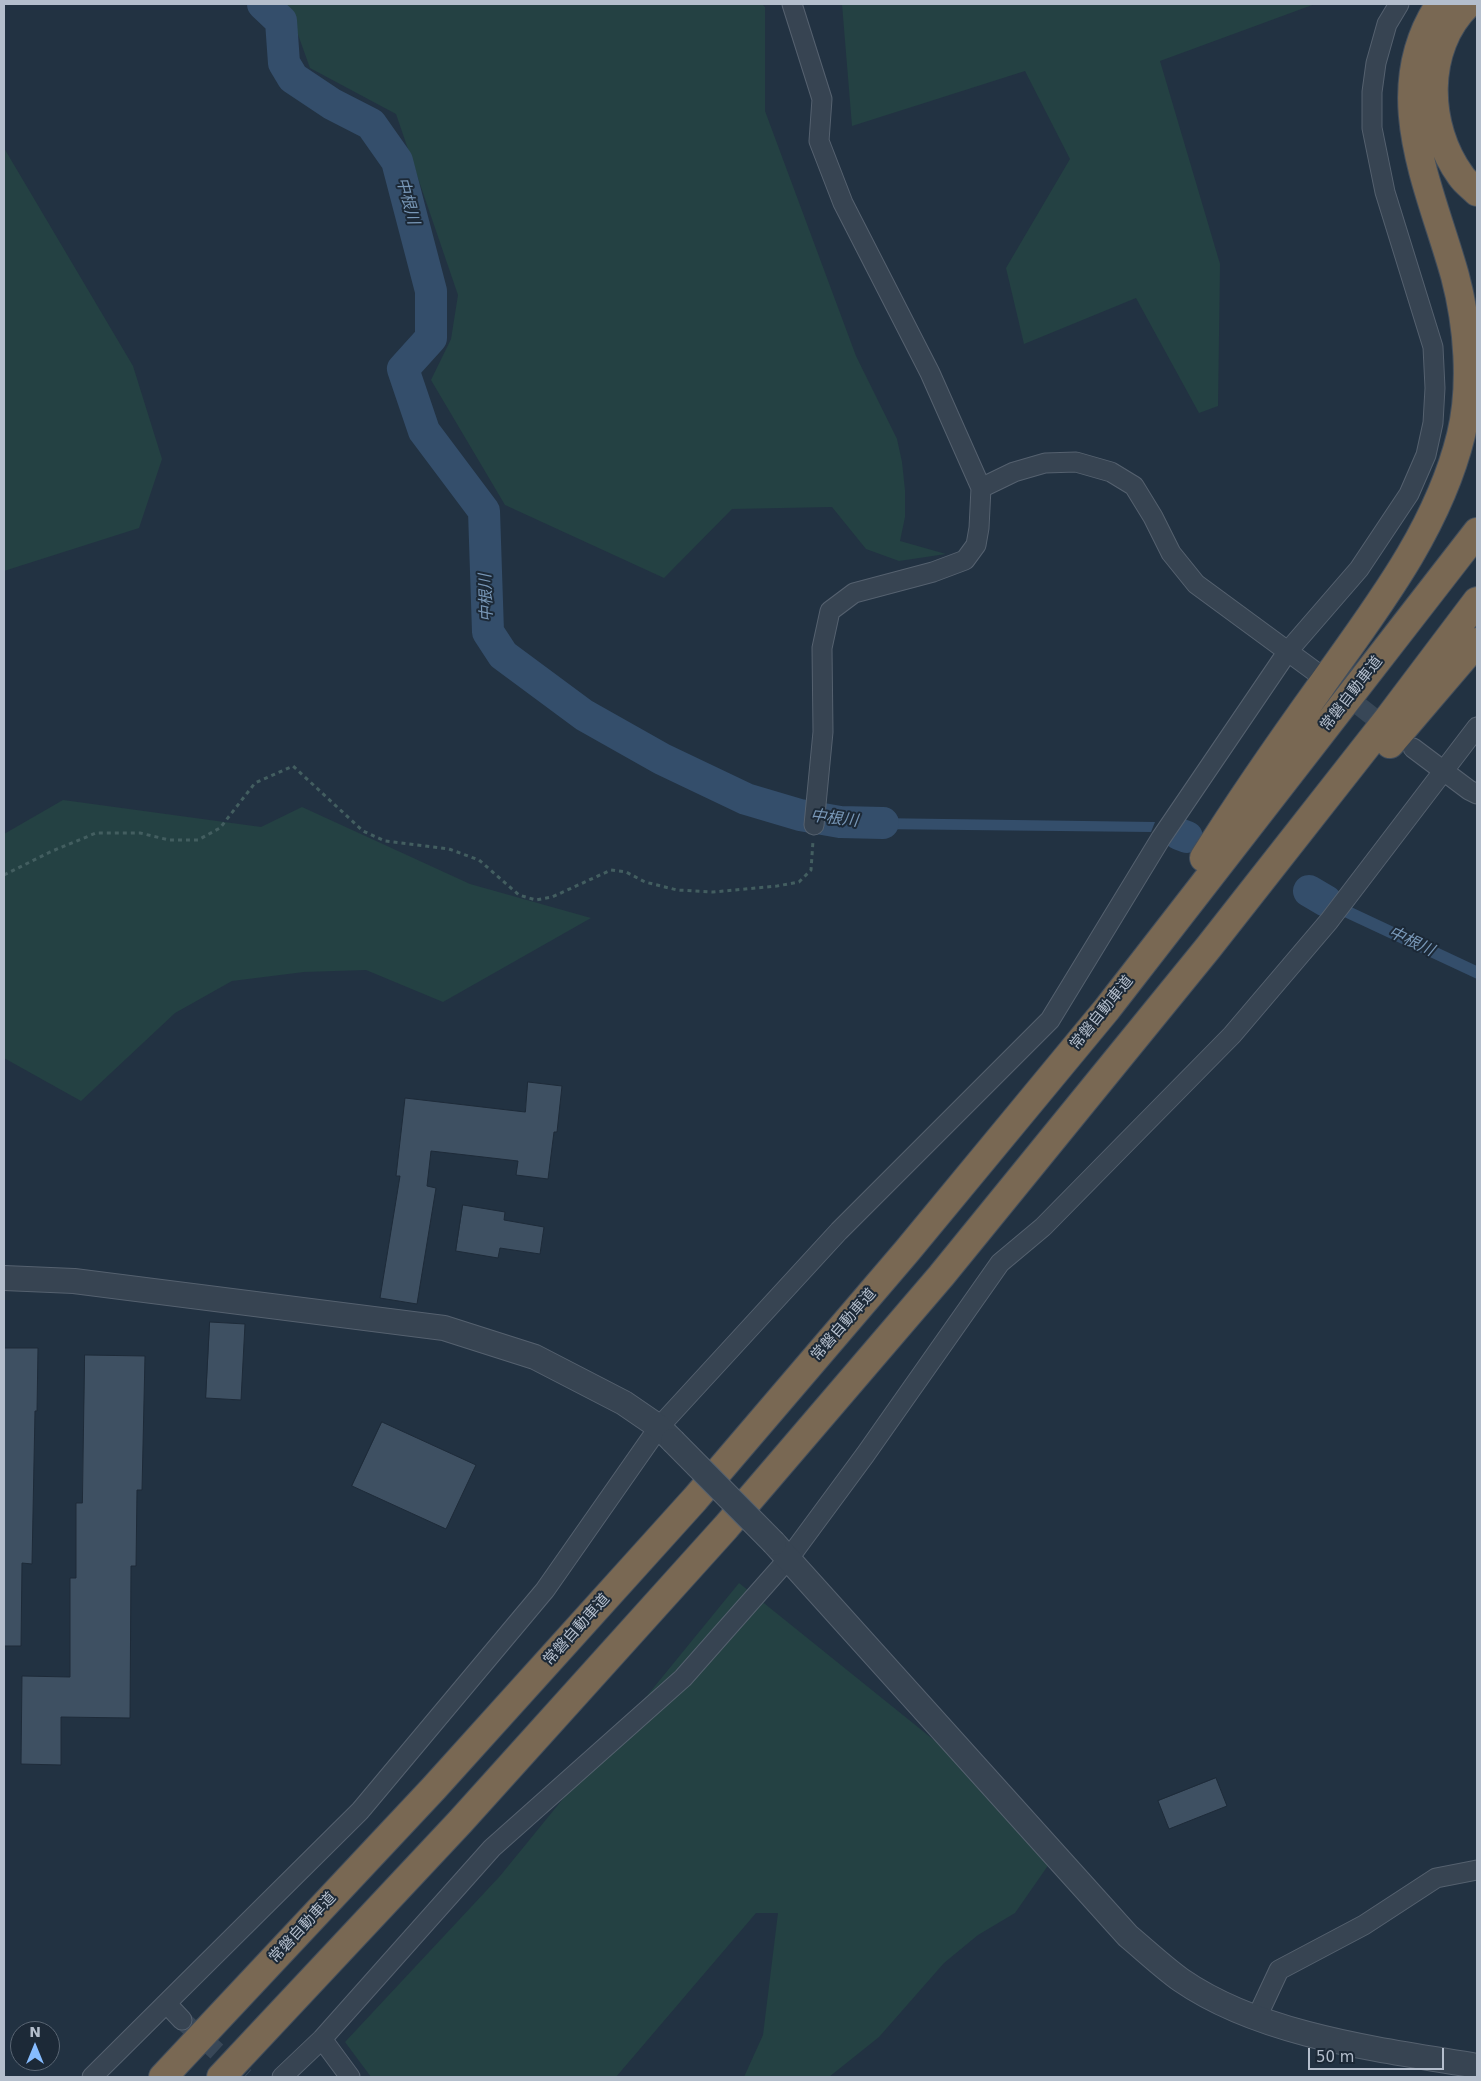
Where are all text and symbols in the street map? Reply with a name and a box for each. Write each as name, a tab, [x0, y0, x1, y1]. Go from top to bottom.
water label: 中根川	[392, 175, 422, 227]
water label: 中根川	[477, 574, 497, 622]
street label: 常磐自動車道	[1317, 653, 1387, 735]
water label: 中根川	[809, 807, 859, 831]
water label: 中根川	[1385, 923, 1437, 961]
street label: 常磐自動車道	[1067, 972, 1137, 1054]
street label: 常磐自動車道	[808, 1285, 880, 1365]
street label: 常磐自動車道	[540, 1591, 614, 1669]
street label: 常磐自動車道	[266, 1889, 340, 1967]
north arrow	[10, 2021, 60, 2071]
text: N	[29, 2024, 41, 2040]
scale bar	[1311, 2038, 1447, 2070]
text: 50 m	[1316, 2048, 1354, 2066]

